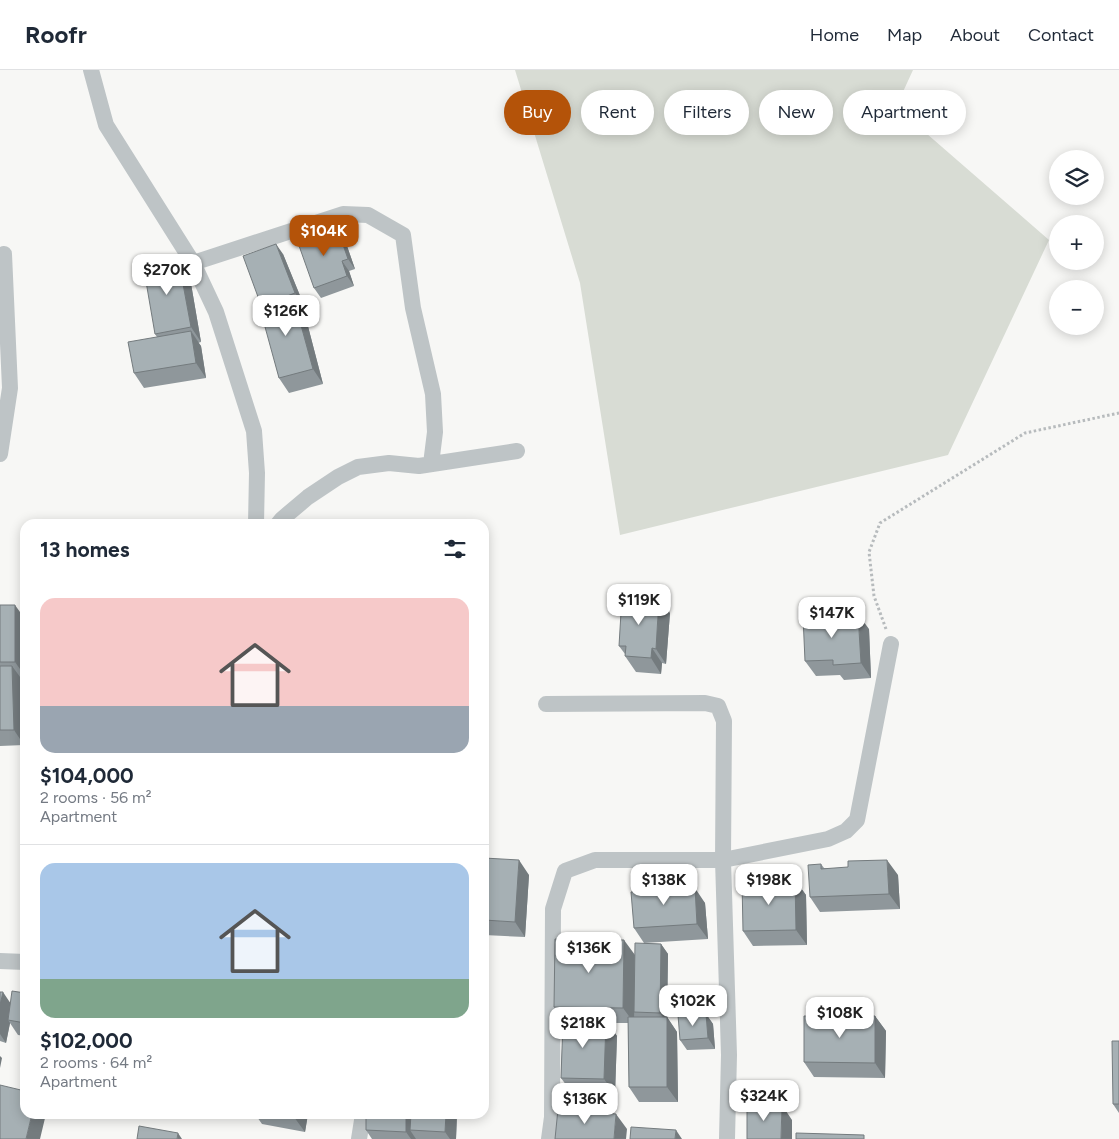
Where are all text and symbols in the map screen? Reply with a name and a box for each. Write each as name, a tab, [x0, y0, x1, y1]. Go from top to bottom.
text: Roofr	[25, 20, 87, 49]
text: Home	[810, 24, 859, 46]
text: Map	[887, 24, 922, 46]
text: About	[950, 24, 1000, 46]
text: Contact	[1028, 24, 1094, 46]
chip: Buy	[504, 90, 571, 135]
chip: Rent	[581, 90, 654, 135]
chip: Filters	[664, 90, 749, 135]
chip: New	[759, 90, 833, 135]
chip: Apartment	[843, 90, 966, 135]
map controls	[1049, 150, 1104, 335]
button: layers	[1049, 150, 1104, 205]
pin: $104K	[289, 214, 359, 257]
button: +	[1049, 215, 1104, 270]
text: $104K	[301, 221, 347, 240]
pin: $270K	[132, 254, 202, 296]
text: $270K	[143, 260, 191, 279]
button: −	[1049, 280, 1104, 335]
pin: $126K	[251, 294, 321, 337]
text: $126K	[264, 301, 308, 320]
icon: filters	[441, 535, 469, 563]
text: 13 homes	[40, 537, 129, 562]
pin: $119K	[604, 584, 674, 626]
text: $119K	[618, 590, 660, 609]
pin: $147K	[797, 596, 867, 639]
text: $147K	[809, 603, 855, 622]
icon: home	[210, 630, 300, 720]
text: $104,000	[40, 763, 134, 788]
text: 2 rooms · 56 m²	[40, 788, 152, 807]
text: Apartment	[40, 807, 117, 826]
pin: $138K	[629, 864, 699, 906]
pin: $198K	[734, 864, 804, 906]
text: $138K	[642, 870, 686, 889]
text: $198K	[746, 870, 792, 889]
icon: home	[210, 896, 300, 986]
pin: $136K	[554, 932, 624, 974]
text: $136K	[567, 938, 611, 957]
pin: $102K	[658, 984, 728, 1027]
text: $102K	[670, 991, 716, 1010]
pin: $108K	[805, 996, 875, 1039]
text: $108K	[817, 1003, 863, 1022]
pin: $218K	[548, 1006, 618, 1049]
text: $218K	[560, 1013, 606, 1032]
text: $102,000	[40, 1028, 132, 1053]
text: 2 rooms · 64 m²	[40, 1053, 152, 1072]
text: Apartment	[40, 1072, 117, 1091]
pin: $324K	[729, 1080, 799, 1122]
pin: $136K	[550, 1082, 620, 1125]
text: $324K	[740, 1086, 788, 1105]
text: $136K	[563, 1089, 607, 1108]

